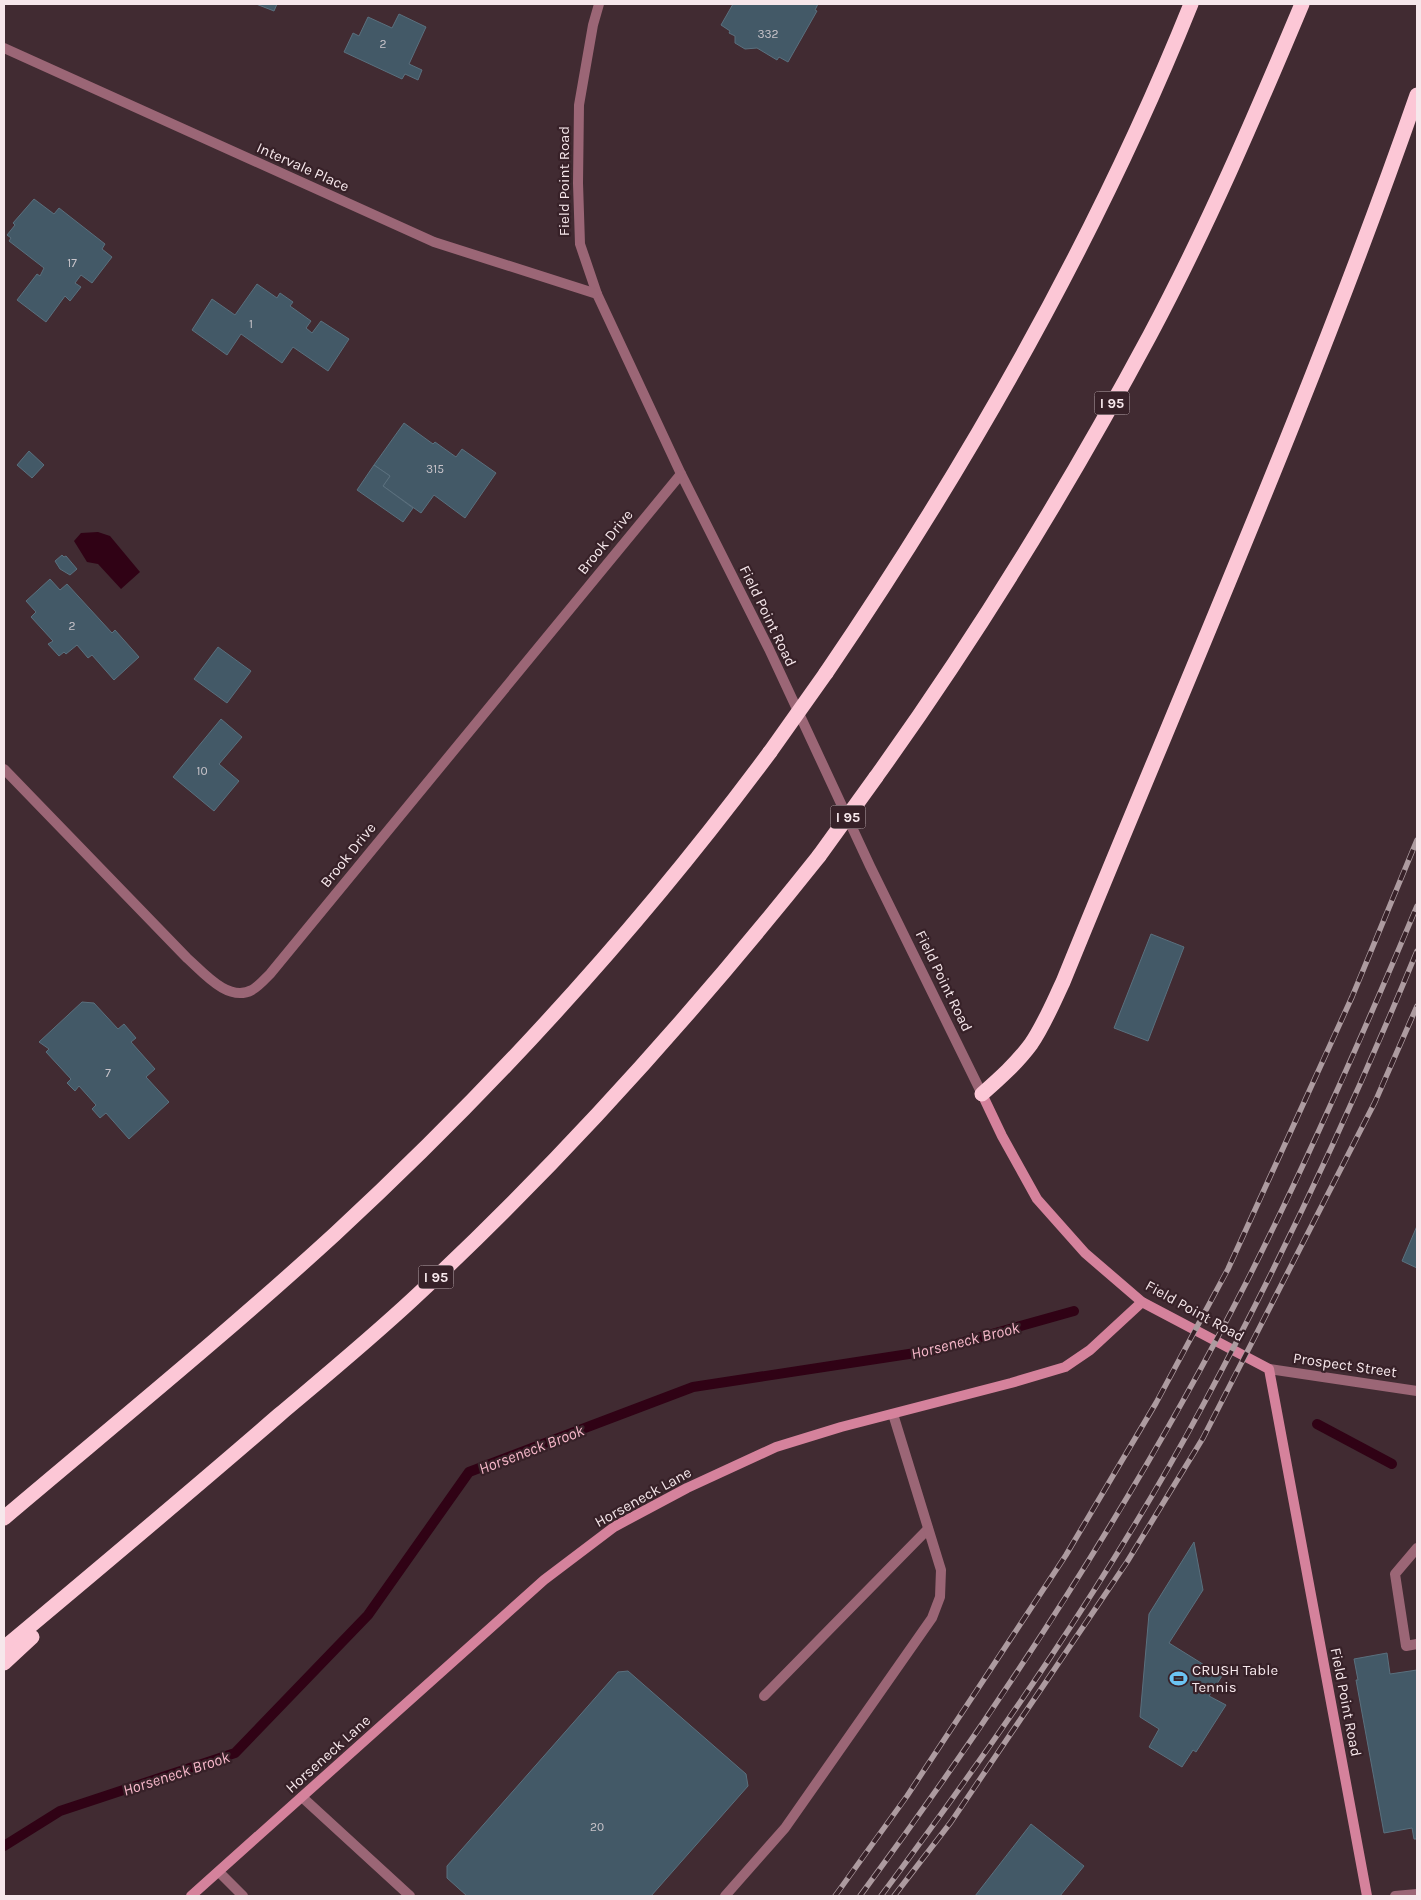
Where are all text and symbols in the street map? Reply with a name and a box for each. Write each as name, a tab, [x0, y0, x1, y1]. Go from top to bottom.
house number: 332	[757, 27, 779, 41]
house number: 2	[380, 37, 387, 51]
street label: Field Point Road	[555, 126, 573, 236]
street label: Intervale Place	[254, 139, 352, 195]
house number: 17	[67, 256, 77, 270]
house number: 1	[249, 317, 253, 331]
road number: I 95	[1094, 392, 1130, 414]
house number: 315	[426, 462, 444, 476]
street label: Brook Drive	[573, 506, 637, 578]
street label: Field Point Road	[736, 562, 800, 670]
house number: 2	[69, 619, 76, 633]
house number: 10	[196, 764, 208, 778]
road number: I 95	[830, 806, 866, 829]
street label: Brook Drive	[316, 819, 380, 891]
street label: Field Point Road	[912, 927, 976, 1035]
house number: 7	[105, 1066, 111, 1080]
road number: I 95	[418, 1266, 454, 1288]
street label: Field Point Road	[1142, 1276, 1248, 1346]
water label: Horseneck Brook	[909, 1318, 1022, 1363]
street label: Prospect Street	[1292, 1349, 1398, 1381]
water label: Horseneck Brook	[476, 1420, 587, 1478]
street label: Horseneck Lane	[592, 1463, 694, 1531]
street label: Field Point Road	[1327, 1646, 1365, 1758]
place label: CRUSH Table Tennis	[1192, 1661, 1278, 1696]
sports icon: CRUSH Table Tennis	[1168, 1669, 1188, 1689]
street label: Horseneck Lane	[282, 1711, 374, 1797]
water label: Horseneck Brook	[120, 1747, 233, 1800]
house number: 20	[590, 1820, 604, 1834]

